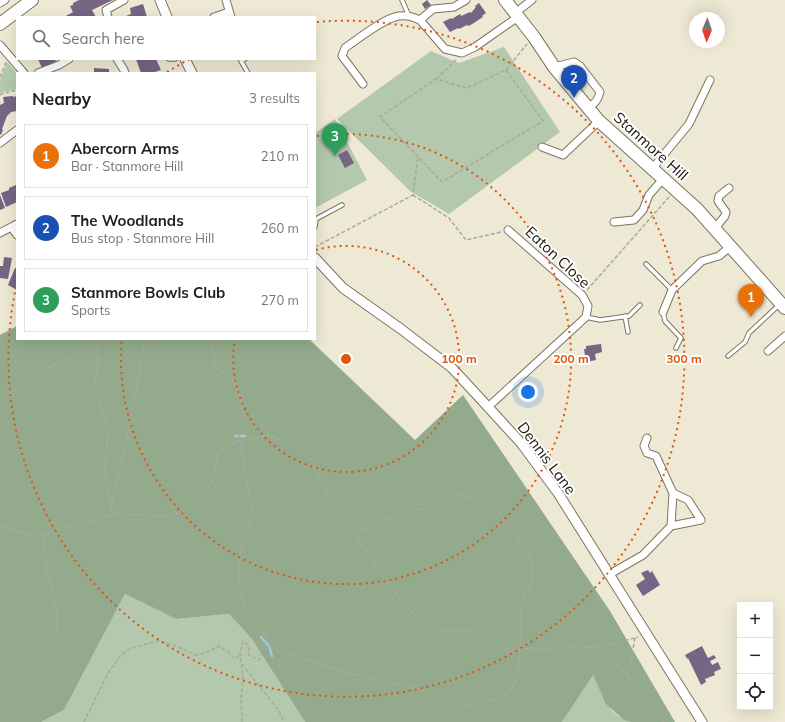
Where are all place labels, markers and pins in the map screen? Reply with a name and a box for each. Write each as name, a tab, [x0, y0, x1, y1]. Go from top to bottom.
pin: 2	[561, 65, 587, 98]
pin: 3	[322, 123, 348, 156]
pin: 1	[738, 284, 764, 317]
centre of rings	[339, 352, 353, 366]

